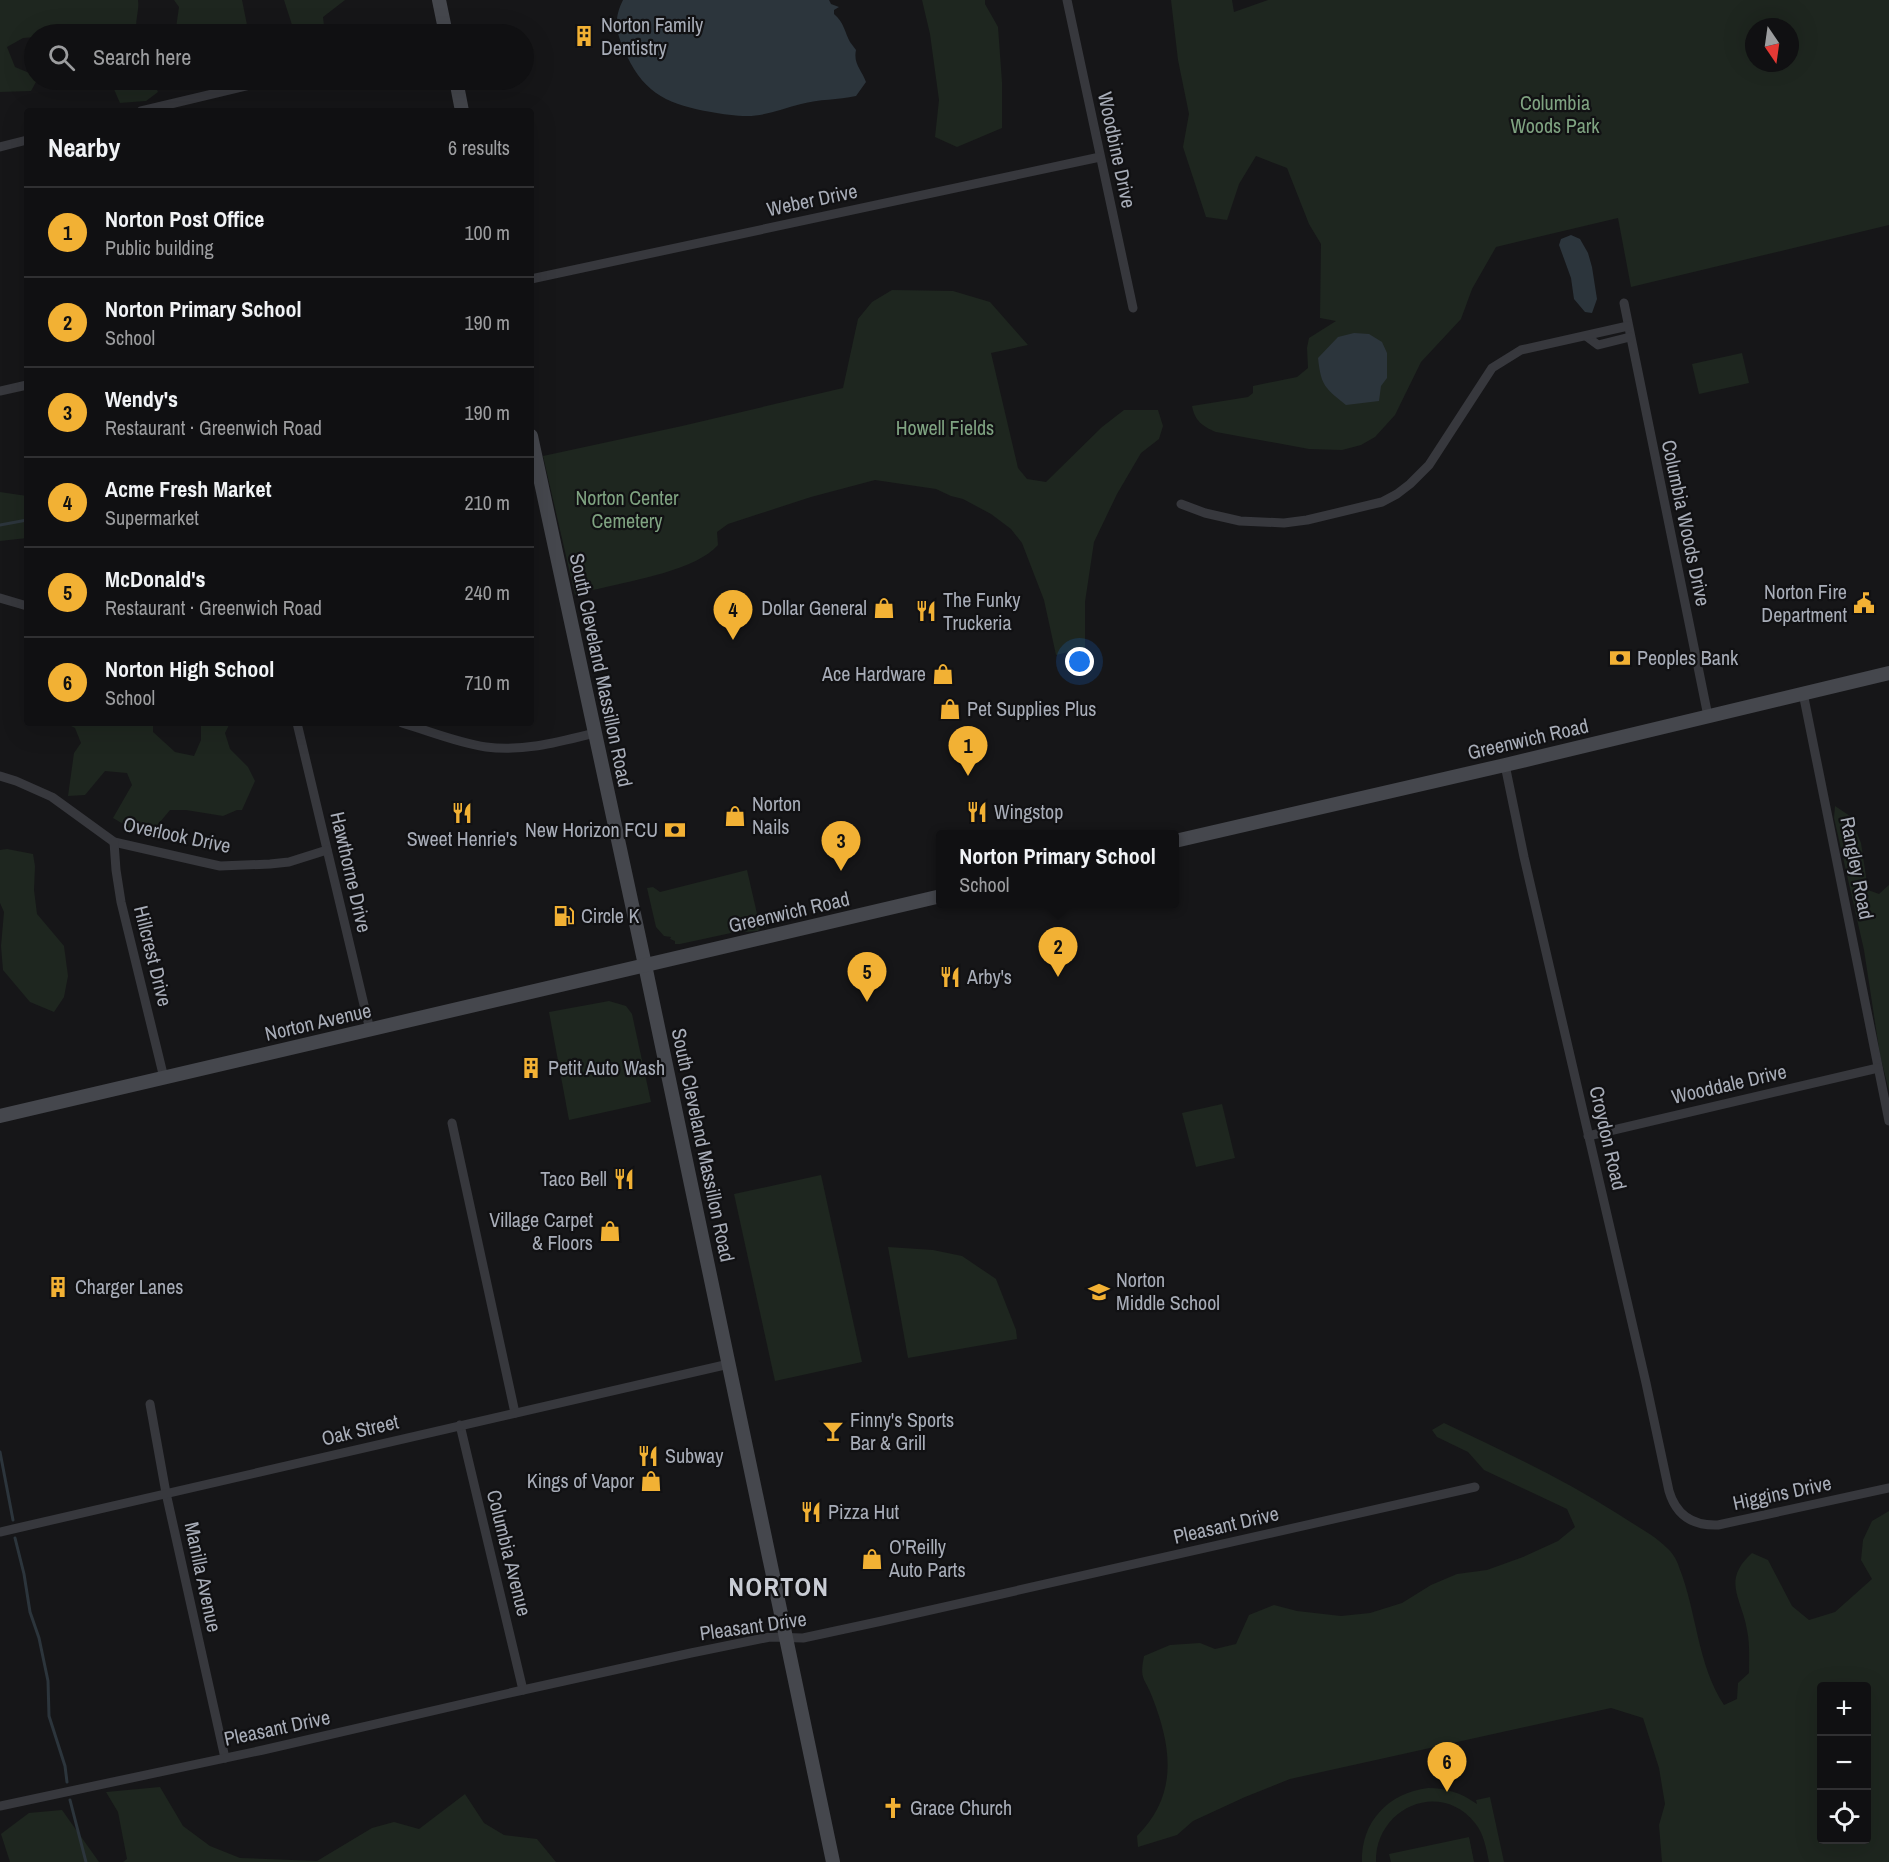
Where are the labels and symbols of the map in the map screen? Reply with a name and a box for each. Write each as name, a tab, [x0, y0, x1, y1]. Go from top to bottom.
place label: Norton Family Dentistry	[601, 11, 704, 61]
north arrow	[1745, 18, 1799, 72]
building icon: Norton Family Dentistry	[572, 24, 596, 48]
street label: Woodbine Drive	[1092, 89, 1143, 211]
park label: Columbia Woods Park	[1510, 89, 1600, 139]
street label: Weber Drive	[764, 177, 860, 222]
park label: Howell Fields	[896, 414, 994, 441]
street label: Columbia Woods Drive	[1656, 437, 1717, 608]
park label: Norton Center Cemetery	[576, 484, 679, 534]
street label: South Cleveland Massillon Road	[564, 551, 639, 789]
place label: Norton Fire Department	[1761, 578, 1847, 628]
place label: The Funky Truckeria	[943, 586, 1021, 636]
pin: 4	[714, 590, 752, 640]
public building icon: Norton Fire Department	[1852, 591, 1876, 615]
place label: Dollar General	[761, 594, 867, 621]
shop icon: Dollar General	[872, 596, 896, 620]
restaurant icon: The Funky Truckeria	[914, 599, 938, 623]
place label: Peoples Bank	[1637, 644, 1739, 671]
bank icon: Peoples Bank	[1608, 646, 1632, 670]
your location	[1065, 647, 1094, 676]
place label: Ace Hardware	[821, 660, 926, 687]
shop icon: Ace Hardware	[931, 662, 955, 686]
place label: Pet Supplies Plus	[967, 695, 1096, 722]
shop icon: Pet Supplies Plus	[938, 697, 962, 721]
street label: Greenwich Road	[1465, 712, 1591, 766]
pin: 1	[948, 726, 988, 776]
place label: Norton Nails	[752, 790, 801, 840]
place label: Wingstop	[994, 798, 1063, 825]
restaurant icon: Wingstop	[965, 800, 989, 824]
restaurant icon: Sweet Henrie's	[450, 801, 474, 825]
shop icon: Norton Nails	[723, 804, 747, 828]
street label: Hawthorne Drive	[324, 809, 378, 935]
street label: Overlook Drive	[121, 810, 233, 859]
street label: Rangley Road	[1834, 814, 1881, 921]
place label: New Horizon FCU	[525, 816, 658, 843]
bank icon: New Horizon FCU	[663, 818, 687, 842]
pin: 3	[822, 822, 860, 871]
place label: Sweet Henrie's	[407, 825, 517, 852]
street label: Greenwich Road	[726, 885, 852, 939]
place label: Circle K	[581, 902, 639, 929]
street label: Hillcrest Drive	[128, 903, 179, 1009]
fuel station icon: Circle K	[552, 904, 576, 928]
pin: 2	[1038, 928, 1078, 977]
pin: 5	[848, 952, 886, 1002]
place label: Arby's	[966, 963, 1012, 990]
restaurant icon: Arby's	[938, 965, 962, 989]
street label: Norton Avenue	[262, 996, 374, 1047]
street label: South Cleveland Massillon Road	[666, 1026, 741, 1264]
place label: Petit Auto Wash	[548, 1054, 665, 1081]
building icon: Petit Auto Wash	[519, 1056, 543, 1080]
street label: Wooddale Drive	[1669, 1057, 1789, 1110]
street label: Croydon Road	[1583, 1083, 1634, 1192]
place label: Taco Bell	[540, 1165, 607, 1192]
restaurant icon: Taco Bell	[612, 1167, 636, 1191]
place label: Village Carpet & Floors	[489, 1206, 593, 1256]
shop icon: Village Carpet & Floors	[598, 1219, 622, 1243]
place label: Norton Middle School	[1116, 1266, 1220, 1316]
place label: Charger Lanes	[75, 1273, 183, 1300]
building icon: Charger Lanes	[46, 1275, 70, 1299]
school or university icon: Norton Middle School	[1087, 1280, 1111, 1304]
place label: Finny's Sports Bar & Grill	[850, 1406, 954, 1456]
street label: Oak Street	[319, 1407, 402, 1451]
bar icon: Finny's Sports Bar & Grill	[821, 1419, 845, 1443]
place label: Subway	[665, 1442, 724, 1469]
restaurant icon: Subway	[636, 1444, 660, 1468]
place label: Kings of Vapor	[527, 1467, 635, 1494]
shop icon: Kings of Vapor	[639, 1469, 663, 1493]
street label: Higgins Drive	[1730, 1469, 1834, 1516]
street label: Columbia Avenue	[481, 1487, 538, 1619]
place label: Pizza Hut	[828, 1498, 900, 1525]
street label: Pleasant Drive	[1170, 1499, 1281, 1550]
restaurant icon: Pizza Hut	[799, 1500, 823, 1524]
street label: Manilla Avenue	[179, 1519, 228, 1634]
place label: O'Reilly Auto Parts	[888, 1533, 966, 1583]
shop icon: O'Reilly Auto Parts	[860, 1547, 884, 1571]
district label: NORTON	[728, 1569, 830, 1604]
street label: Pleasant Drive	[698, 1605, 808, 1646]
street label: Pleasant Drive	[221, 1703, 332, 1752]
pin: 6	[1428, 1742, 1466, 1792]
place label: Grace Church	[910, 1794, 1012, 1821]
church icon: Grace Church	[881, 1796, 905, 1820]

